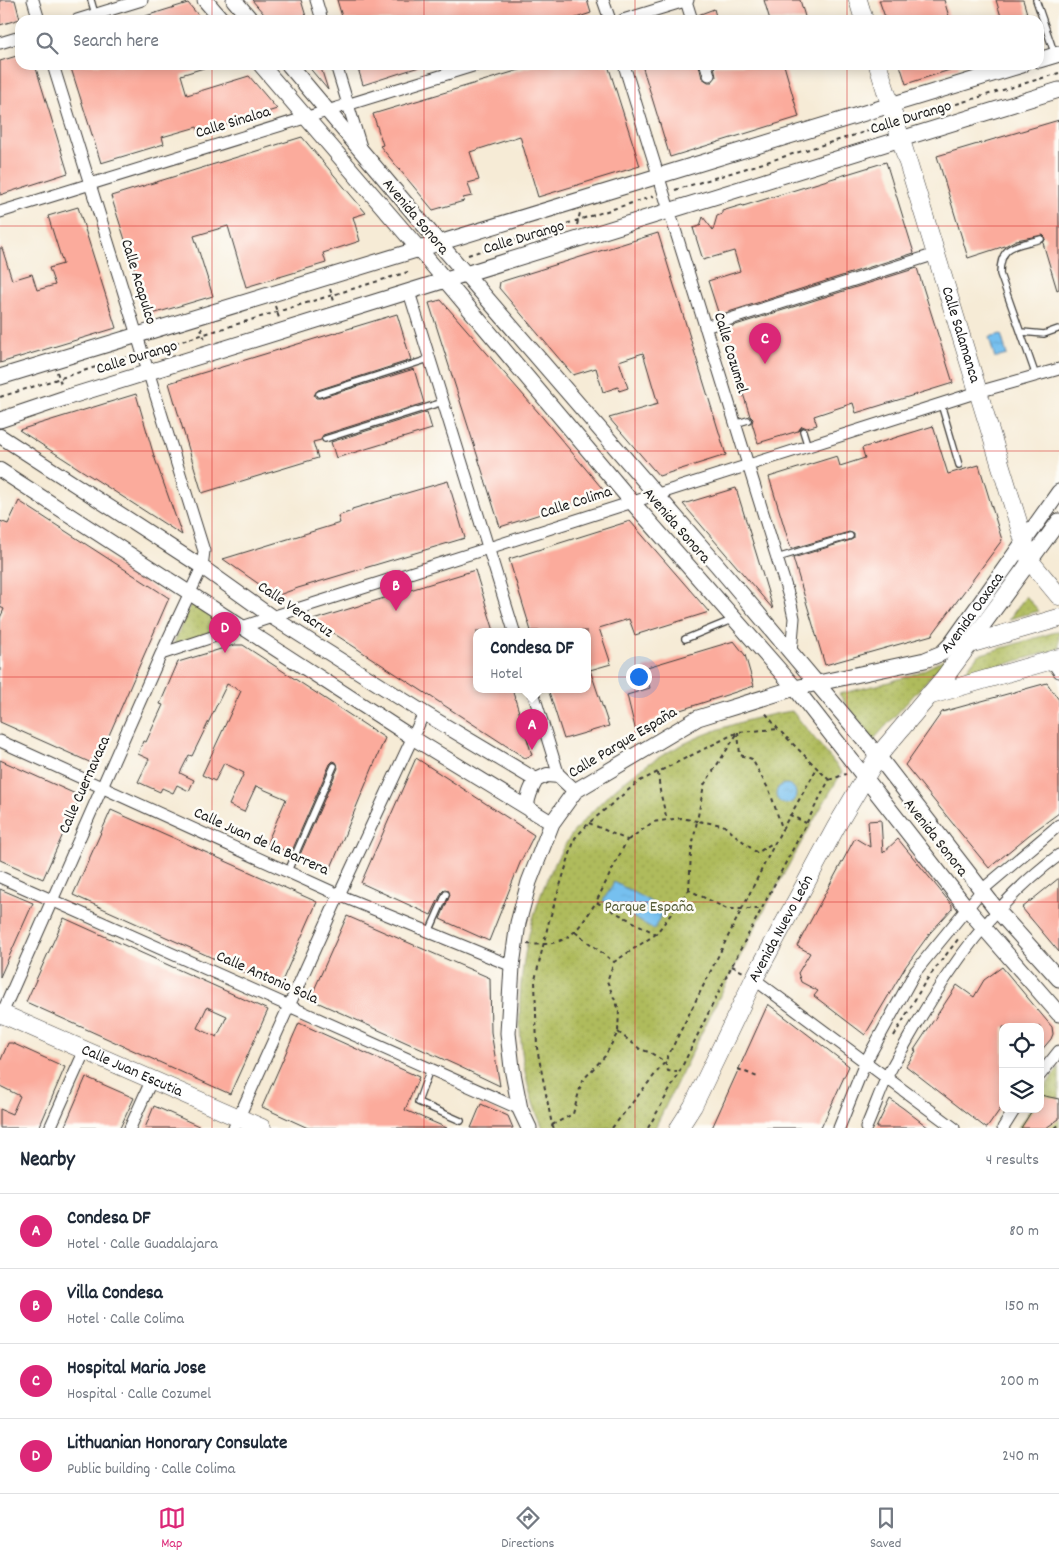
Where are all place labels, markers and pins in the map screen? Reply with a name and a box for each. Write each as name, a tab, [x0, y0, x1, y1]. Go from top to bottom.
pin: C	[749, 323, 781, 364]
pin: B	[380, 570, 412, 611]
pin: D	[209, 612, 241, 653]
pin: A	[516, 709, 548, 750]

